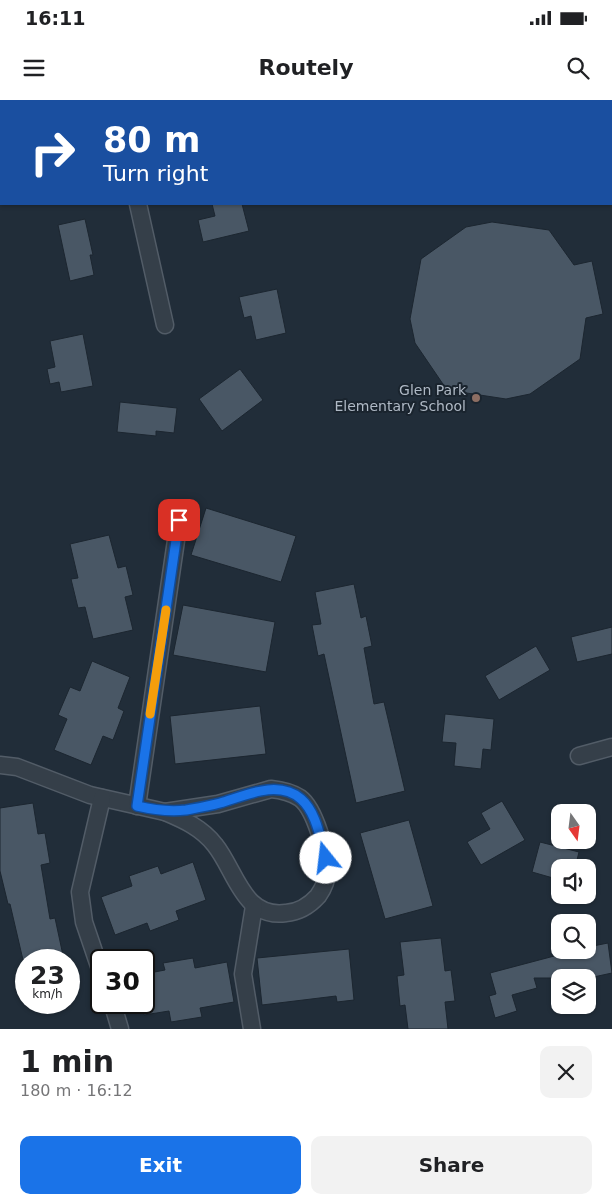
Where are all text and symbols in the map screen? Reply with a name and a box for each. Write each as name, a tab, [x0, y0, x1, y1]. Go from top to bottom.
text: 16:11	[25, 7, 85, 29]
icon: menu	[20, 54, 48, 82]
icon: search	[564, 54, 592, 82]
text: Routely	[258, 55, 354, 80]
icon: right	[20, 120, 85, 185]
text: 80 m	[103, 120, 200, 160]
text: Turn right	[103, 161, 208, 186]
place label: Glen Park Elementary School	[334, 382, 467, 414]
marker: Glen Park Elementary School	[470, 392, 482, 404]
pin	[158, 499, 200, 541]
icon: arrive	[165, 506, 193, 534]
north arrow	[551, 804, 596, 849]
map controls	[551, 804, 596, 1014]
position arrow	[299, 831, 351, 883]
button: sound	[551, 859, 596, 904]
button: search	[551, 914, 596, 959]
speed limit sign: 30	[90, 949, 155, 1014]
text: 23	[30, 961, 65, 990]
button: layers	[551, 969, 596, 1014]
text: km/h	[32, 987, 63, 1001]
text: 1 min	[20, 1044, 114, 1079]
button: close	[540, 1046, 592, 1098]
text: 180 m · 16:12	[20, 1081, 133, 1100]
button: Exit	[20, 1136, 301, 1194]
button: Share	[311, 1136, 592, 1194]

